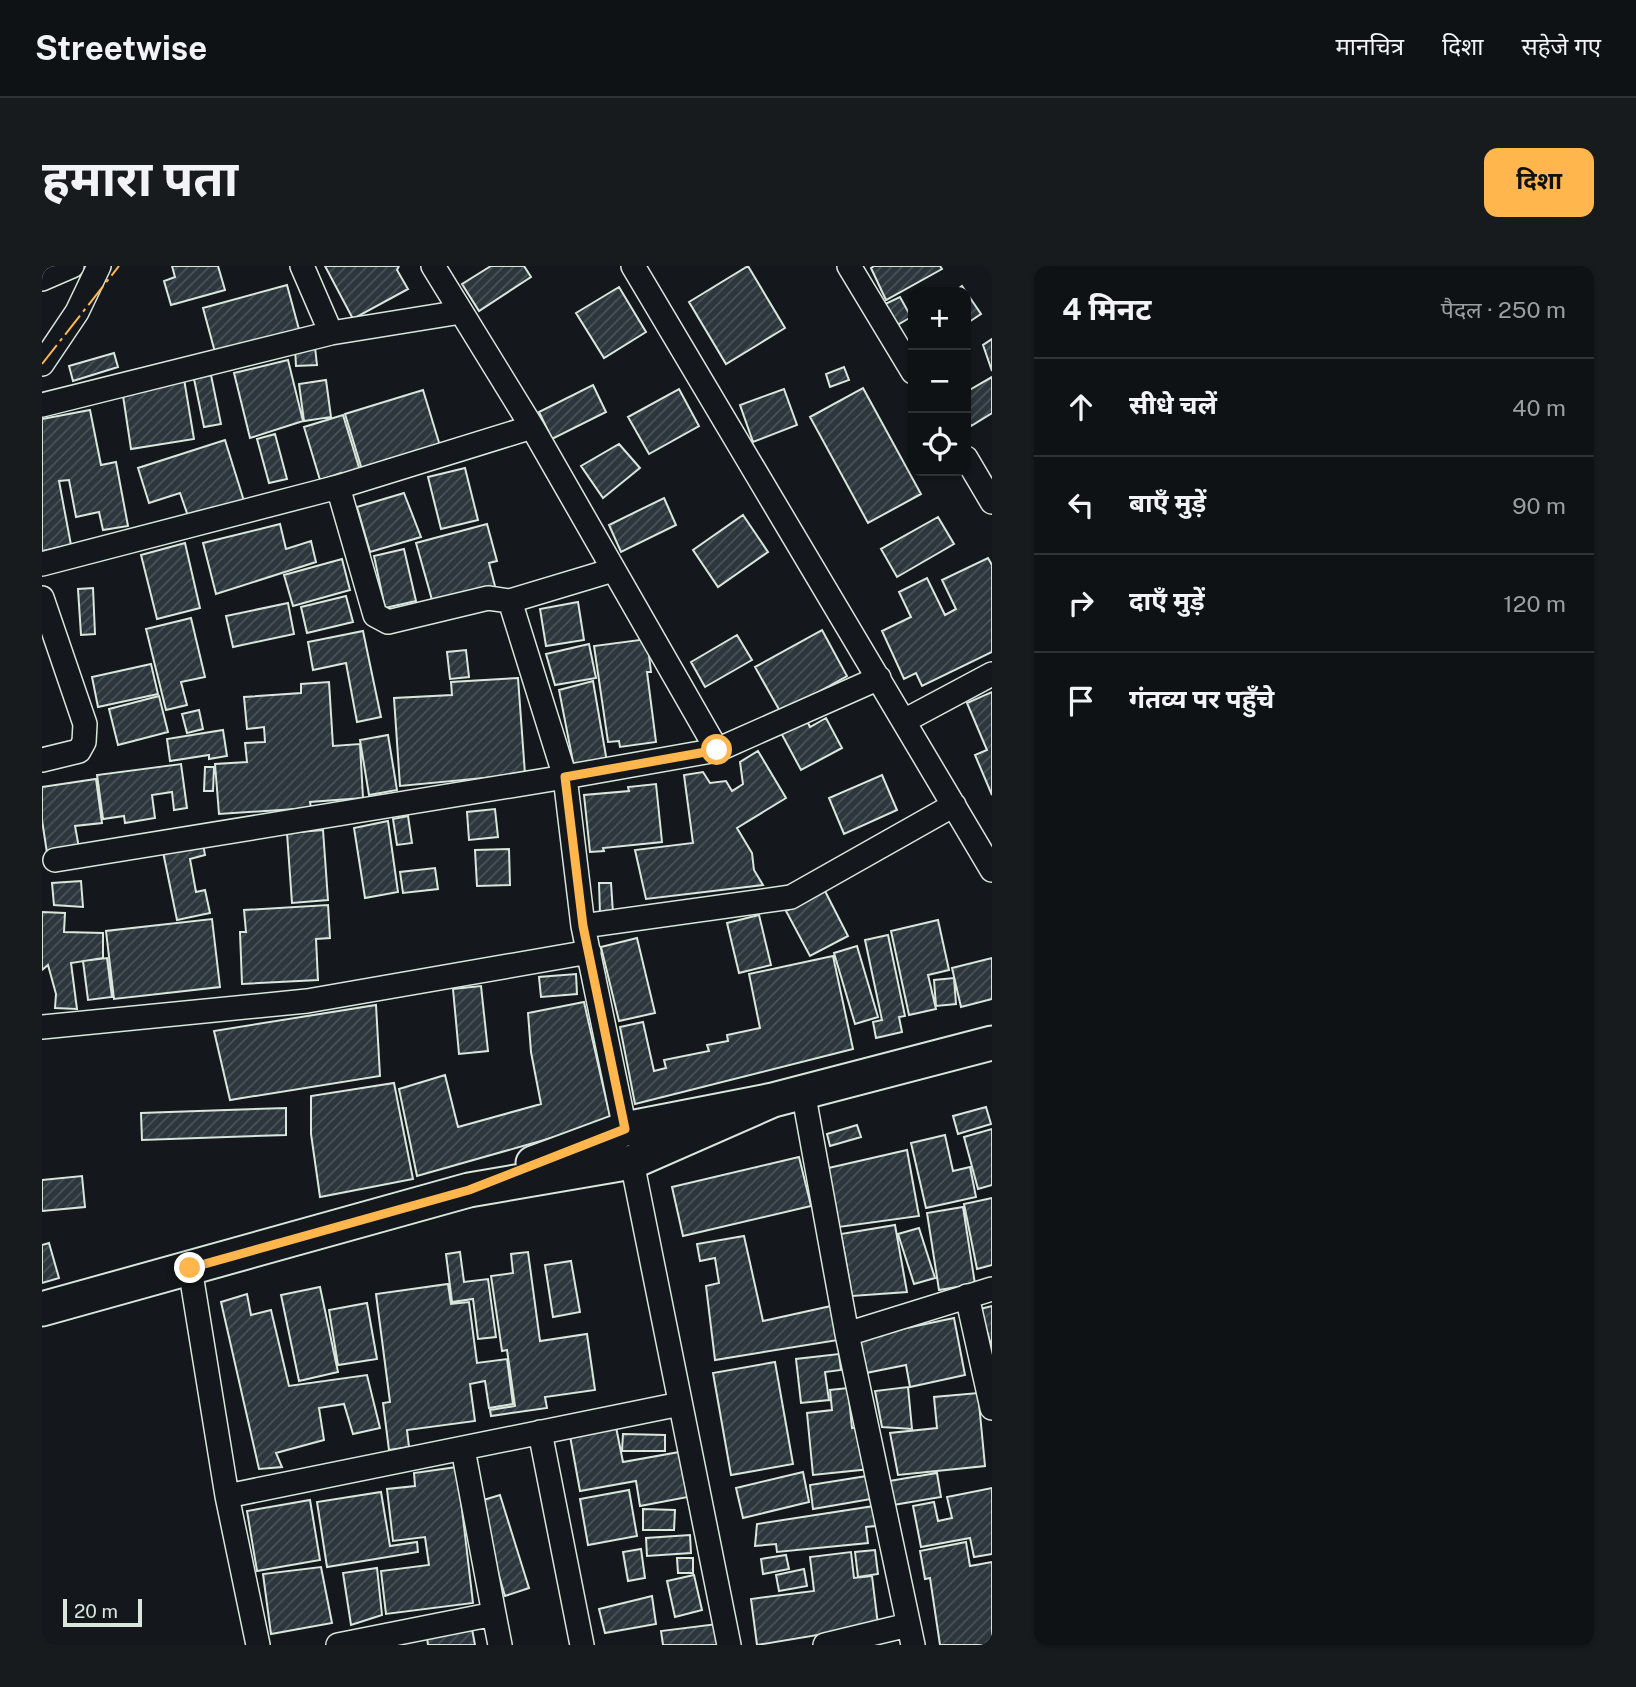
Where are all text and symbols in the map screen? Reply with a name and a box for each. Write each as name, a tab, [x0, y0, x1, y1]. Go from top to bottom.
text: Streetwise	[35, 29, 207, 67]
text: मानचित्र	[1336, 32, 1404, 60]
text: दिशा	[1442, 32, 1484, 60]
text: सहेजे गए	[1522, 32, 1601, 60]
button: दिशा	[1484, 148, 1594, 217]
text: हमारा पता	[42, 149, 238, 207]
map controls	[908, 287, 971, 476]
button: +	[908, 287, 971, 350]
text: 4 मिनट	[1062, 291, 1151, 327]
text: पैदल · 250 m	[1441, 296, 1566, 323]
button: −	[908, 350, 971, 413]
icon: ahead	[1062, 388, 1100, 426]
text: सीधे चलें	[1129, 389, 1217, 420]
text: 40 m	[1512, 394, 1566, 421]
button: locate	[908, 413, 971, 476]
icon: left	[1062, 486, 1100, 524]
text: बाएँ मुड़ें	[1129, 487, 1206, 518]
text: 90 m	[1512, 492, 1566, 519]
icon: right	[1062, 584, 1100, 622]
text: दाएँ मुड़ें	[1129, 585, 1205, 616]
text: 120 m	[1503, 590, 1566, 617]
icon: arrive	[1062, 682, 1100, 720]
text: गंतव्य पर पहुँचे	[1129, 683, 1274, 714]
route start	[701, 734, 732, 765]
route end	[174, 1252, 205, 1283]
scale bar	[63, 1596, 142, 1628]
text: 20 m	[74, 1600, 118, 1622]

